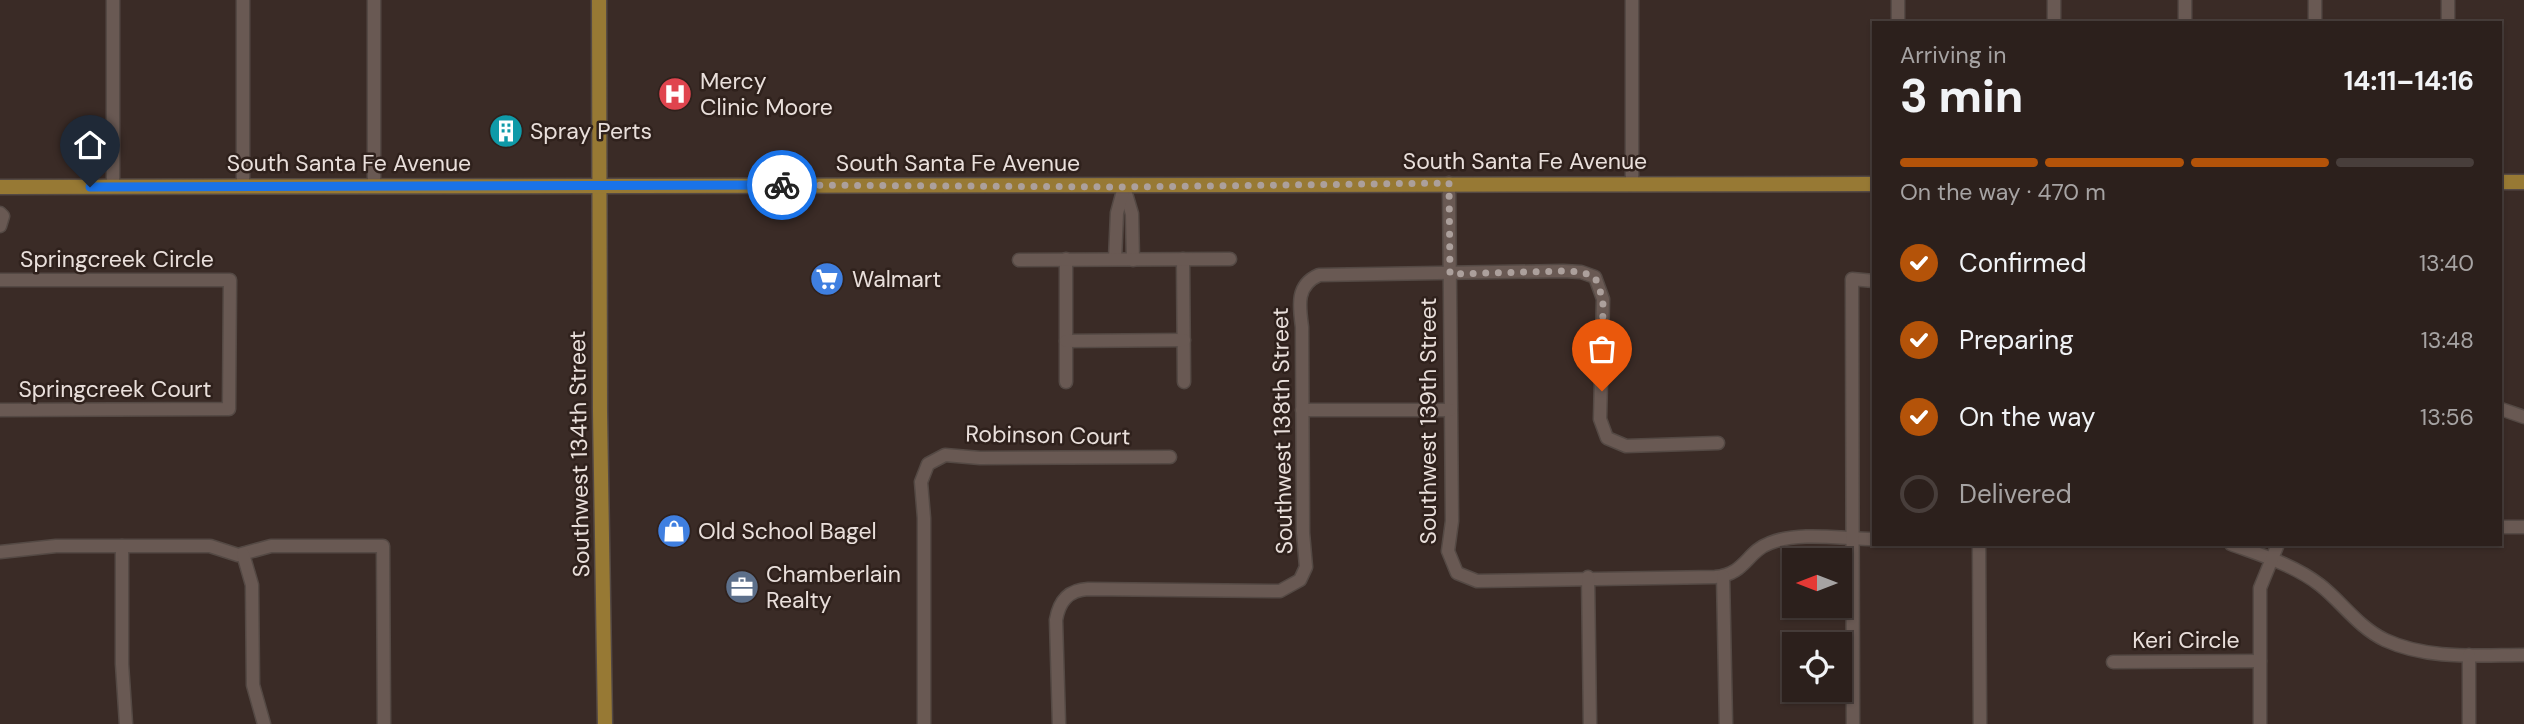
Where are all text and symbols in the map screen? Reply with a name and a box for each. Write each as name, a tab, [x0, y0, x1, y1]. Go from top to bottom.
text: Arriving in	[1900, 40, 2006, 70]
text: 14:11–14:16	[2344, 64, 2474, 98]
place label: Mercy Clinic Moore	[700, 66, 833, 122]
text: 3 min	[1900, 66, 2023, 126]
hospital icon: Mercy Clinic Moore	[656, 75, 694, 113]
building icon: Spray Perts	[487, 112, 525, 150]
pin	[60, 115, 120, 187]
place label: Spray Perts	[530, 116, 652, 146]
icon: home	[71, 126, 109, 164]
street label: South Santa Fe Avenue	[1403, 146, 1647, 176]
street label: South Santa Fe Avenue	[227, 148, 471, 178]
street label: South Santa Fe Avenue	[836, 148, 1080, 178]
courier	[747, 150, 817, 220]
icon: bike	[763, 166, 801, 204]
text: On the way · 470 m	[1900, 177, 2106, 207]
street label: Springcreek Circle	[20, 244, 214, 274]
icon: check	[1900, 244, 1938, 282]
text: Confirmed	[1959, 246, 2086, 280]
text: 13:40	[2419, 248, 2474, 278]
supermarket icon: Walmart	[808, 260, 846, 298]
place label: Walmart	[852, 264, 941, 294]
street label: Southwest 139th Street	[1413, 298, 1443, 544]
street label: Southwest 138th Street	[1265, 307, 1299, 555]
pin	[1572, 319, 1632, 391]
icon: check	[1900, 321, 1938, 359]
text: Preparing	[1959, 323, 2074, 357]
text: 13:48	[2421, 325, 2474, 355]
street label: Southwest 134th Street	[562, 330, 596, 578]
icon: bag	[1583, 330, 1621, 368]
street label: Springcreek Court	[18, 374, 212, 404]
icon: check	[1900, 398, 1938, 436]
text: On the way	[1959, 400, 2095, 434]
text: 13:56	[2420, 402, 2474, 432]
street label: Robinson Court	[965, 419, 1131, 451]
text: Delivered	[1959, 477, 2072, 511]
shop icon: Old School Bagel	[655, 512, 693, 550]
place label: Old School Bagel	[698, 516, 877, 546]
north arrow	[1782, 548, 1852, 618]
map controls	[1782, 548, 1852, 702]
place label: Chamberlain Realty	[766, 559, 901, 615]
office icon: Chamberlain Realty	[723, 568, 761, 606]
street label: Keri Circle	[2132, 625, 2240, 655]
button: locate	[1782, 632, 1852, 702]

